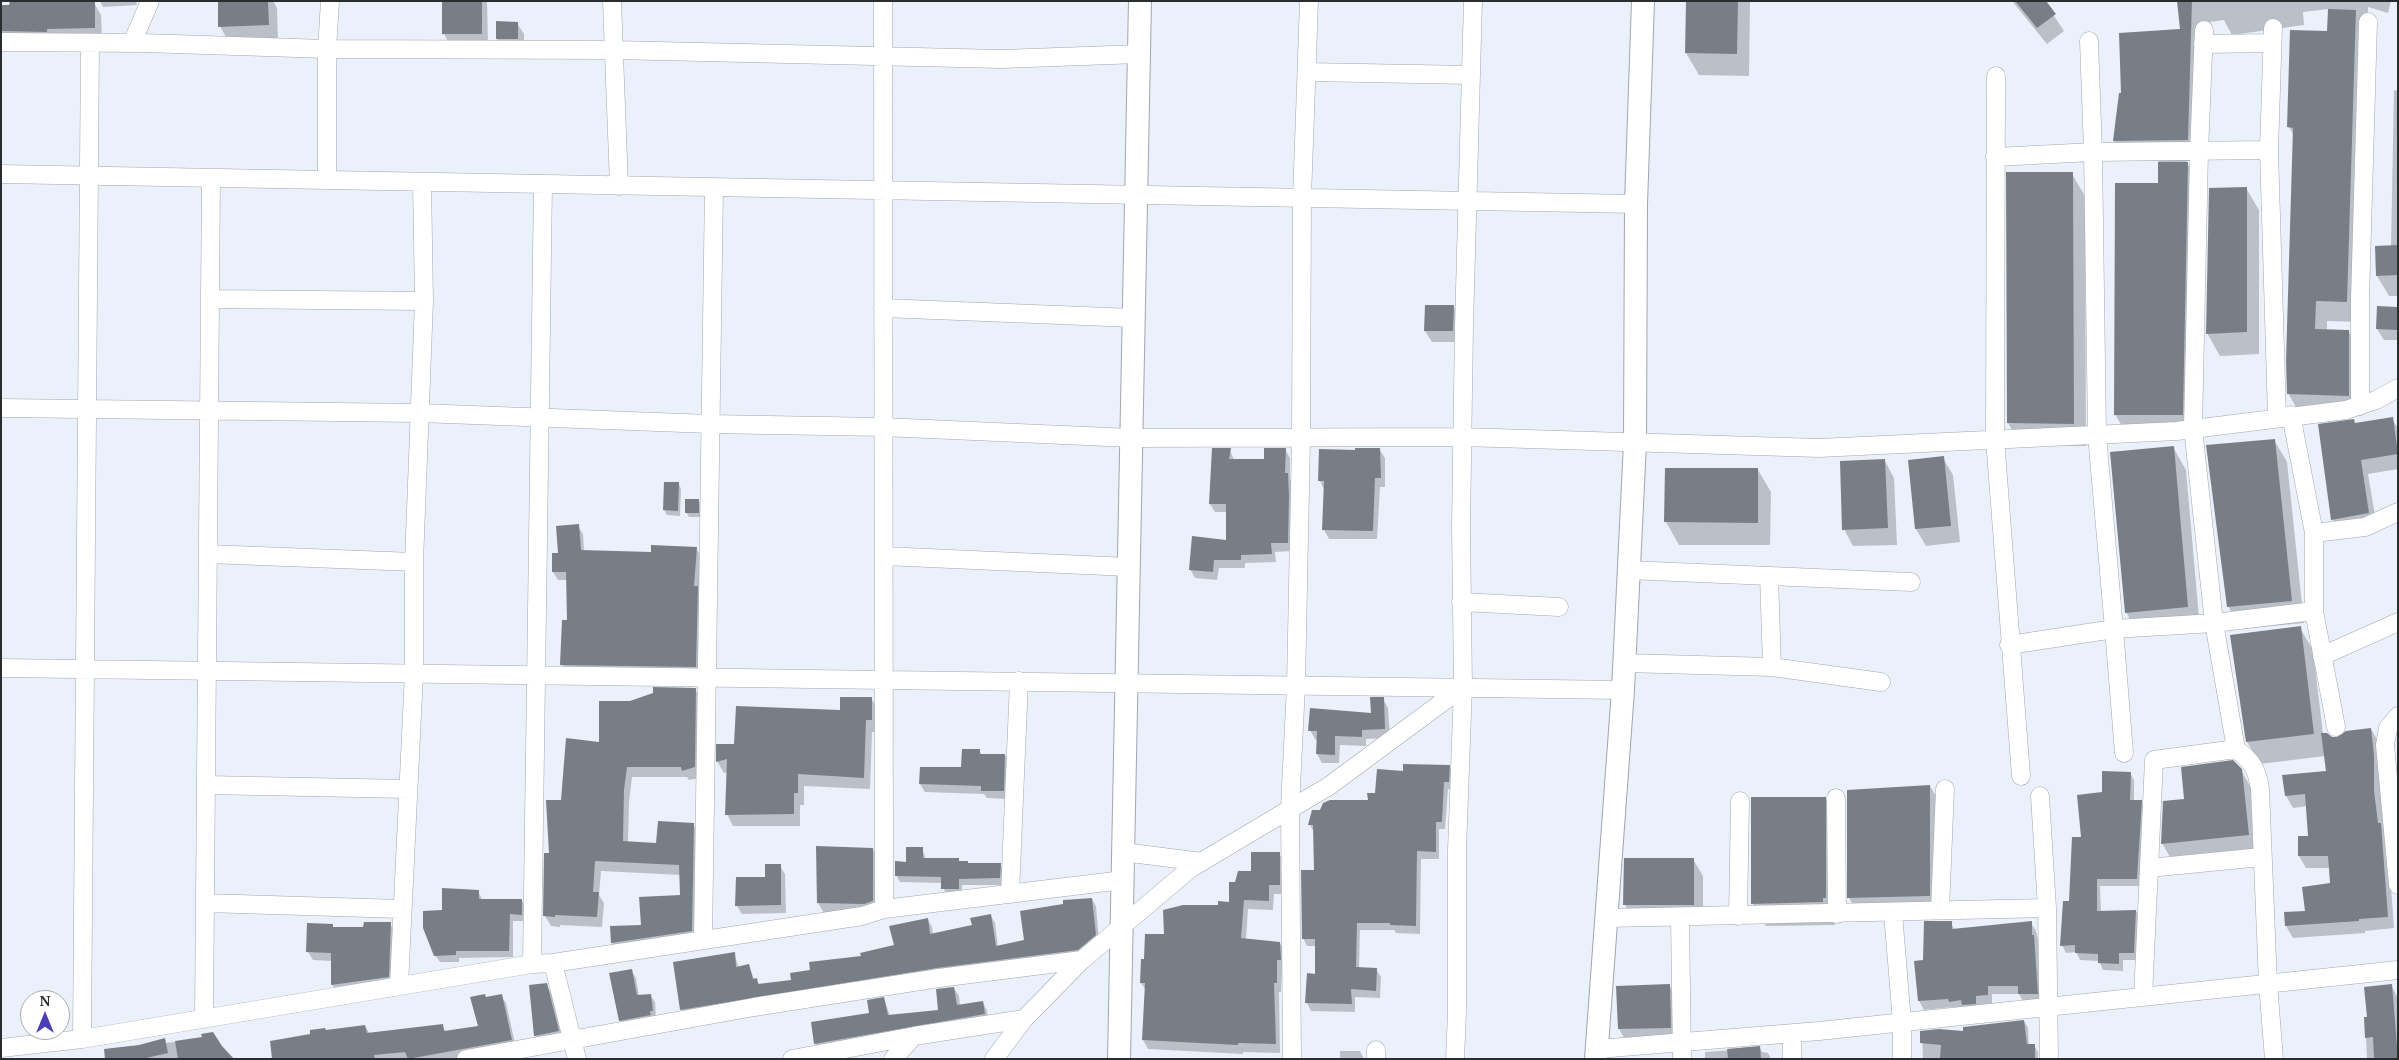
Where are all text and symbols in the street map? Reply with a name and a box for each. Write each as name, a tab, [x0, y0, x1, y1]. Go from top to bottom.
north arrow	[20, 990, 70, 1040]
text: N	[39, 991, 51, 1010]

